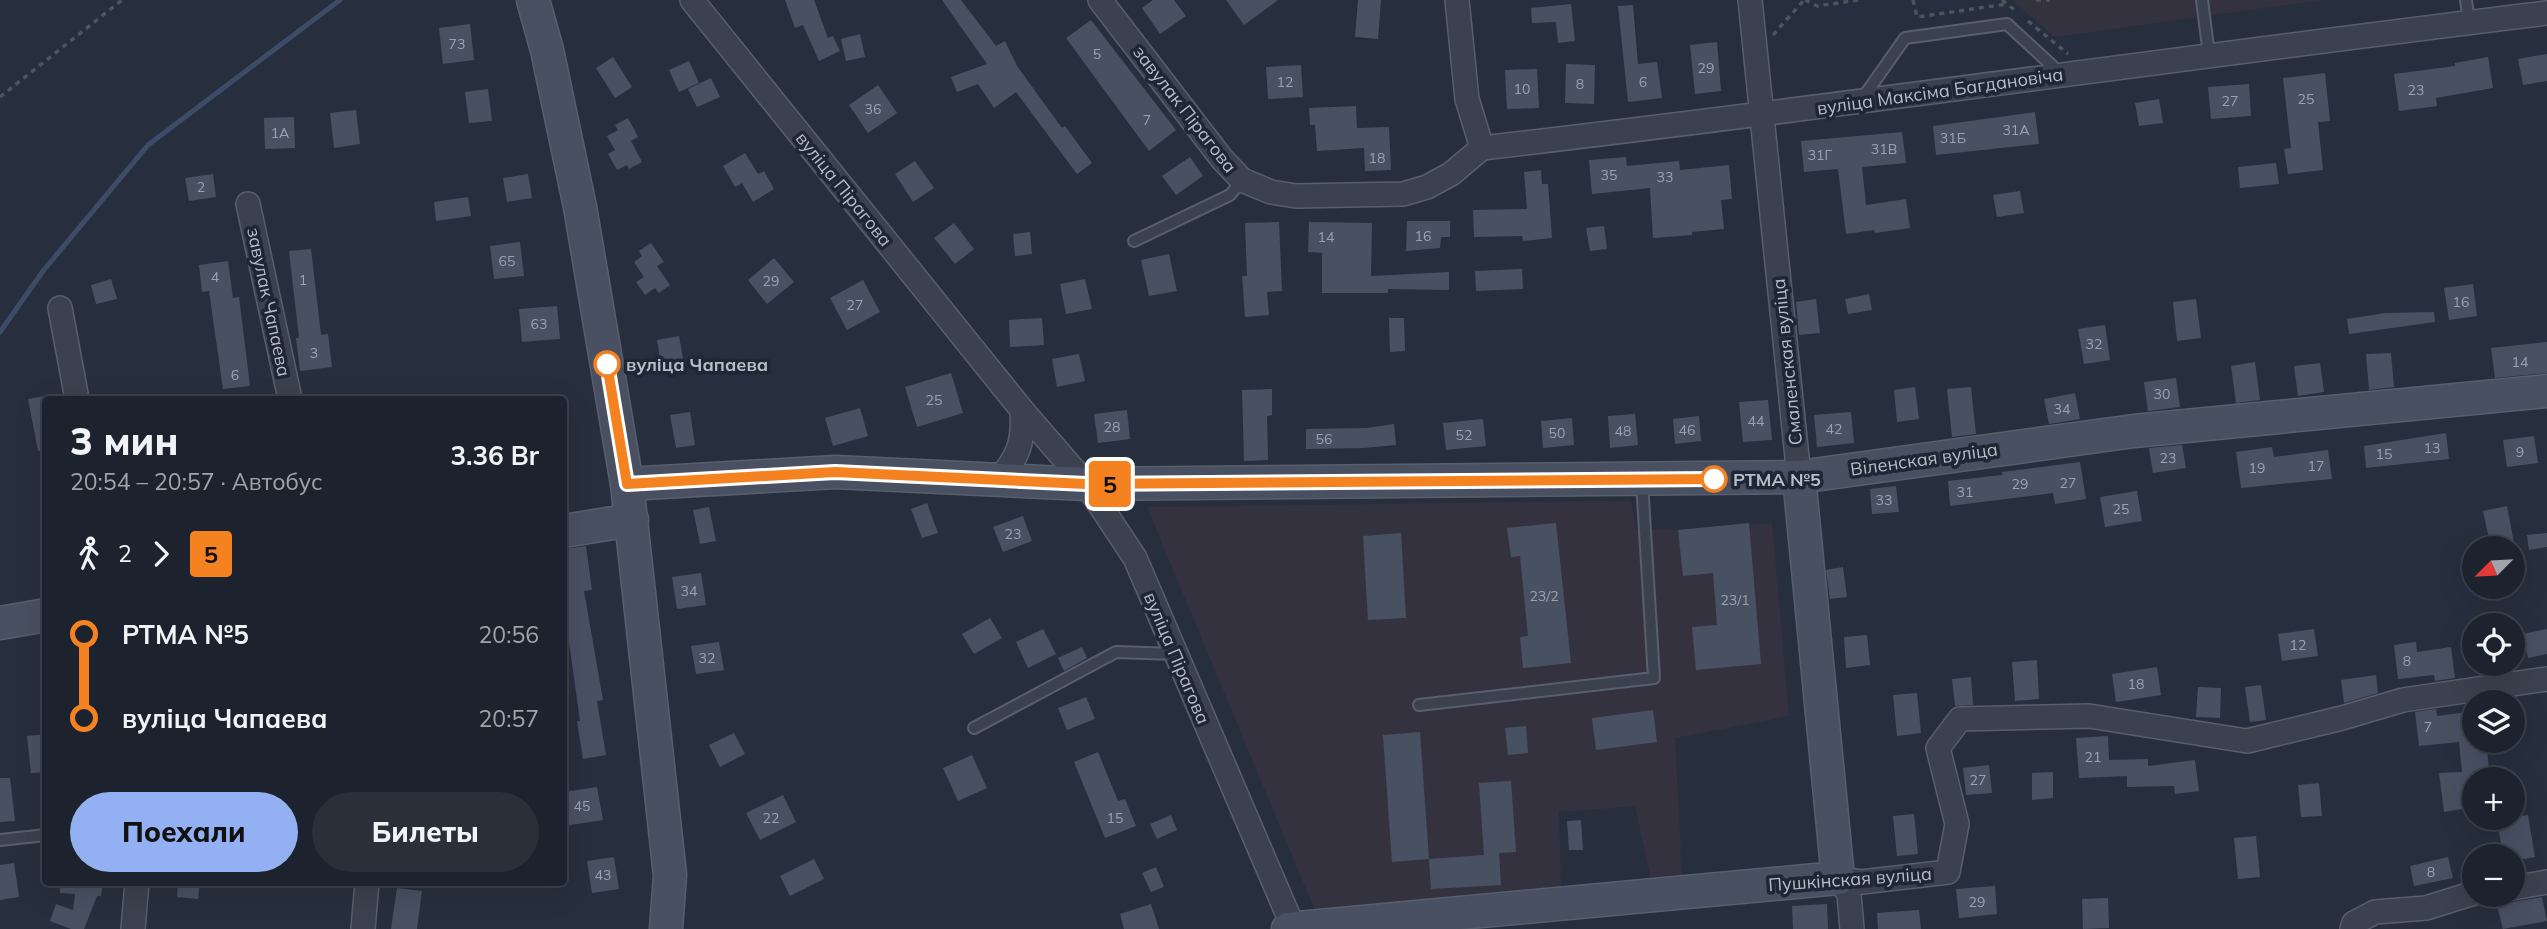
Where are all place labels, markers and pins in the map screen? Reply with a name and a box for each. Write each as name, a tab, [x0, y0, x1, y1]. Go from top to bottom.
marker: вуліца Чапаева	[594, 351, 620, 377]
place label: вуліца Чапаева	[626, 353, 768, 376]
marker: РТМА №5	[1701, 466, 1727, 492]
place label: РТМА №5	[1733, 468, 1821, 491]

